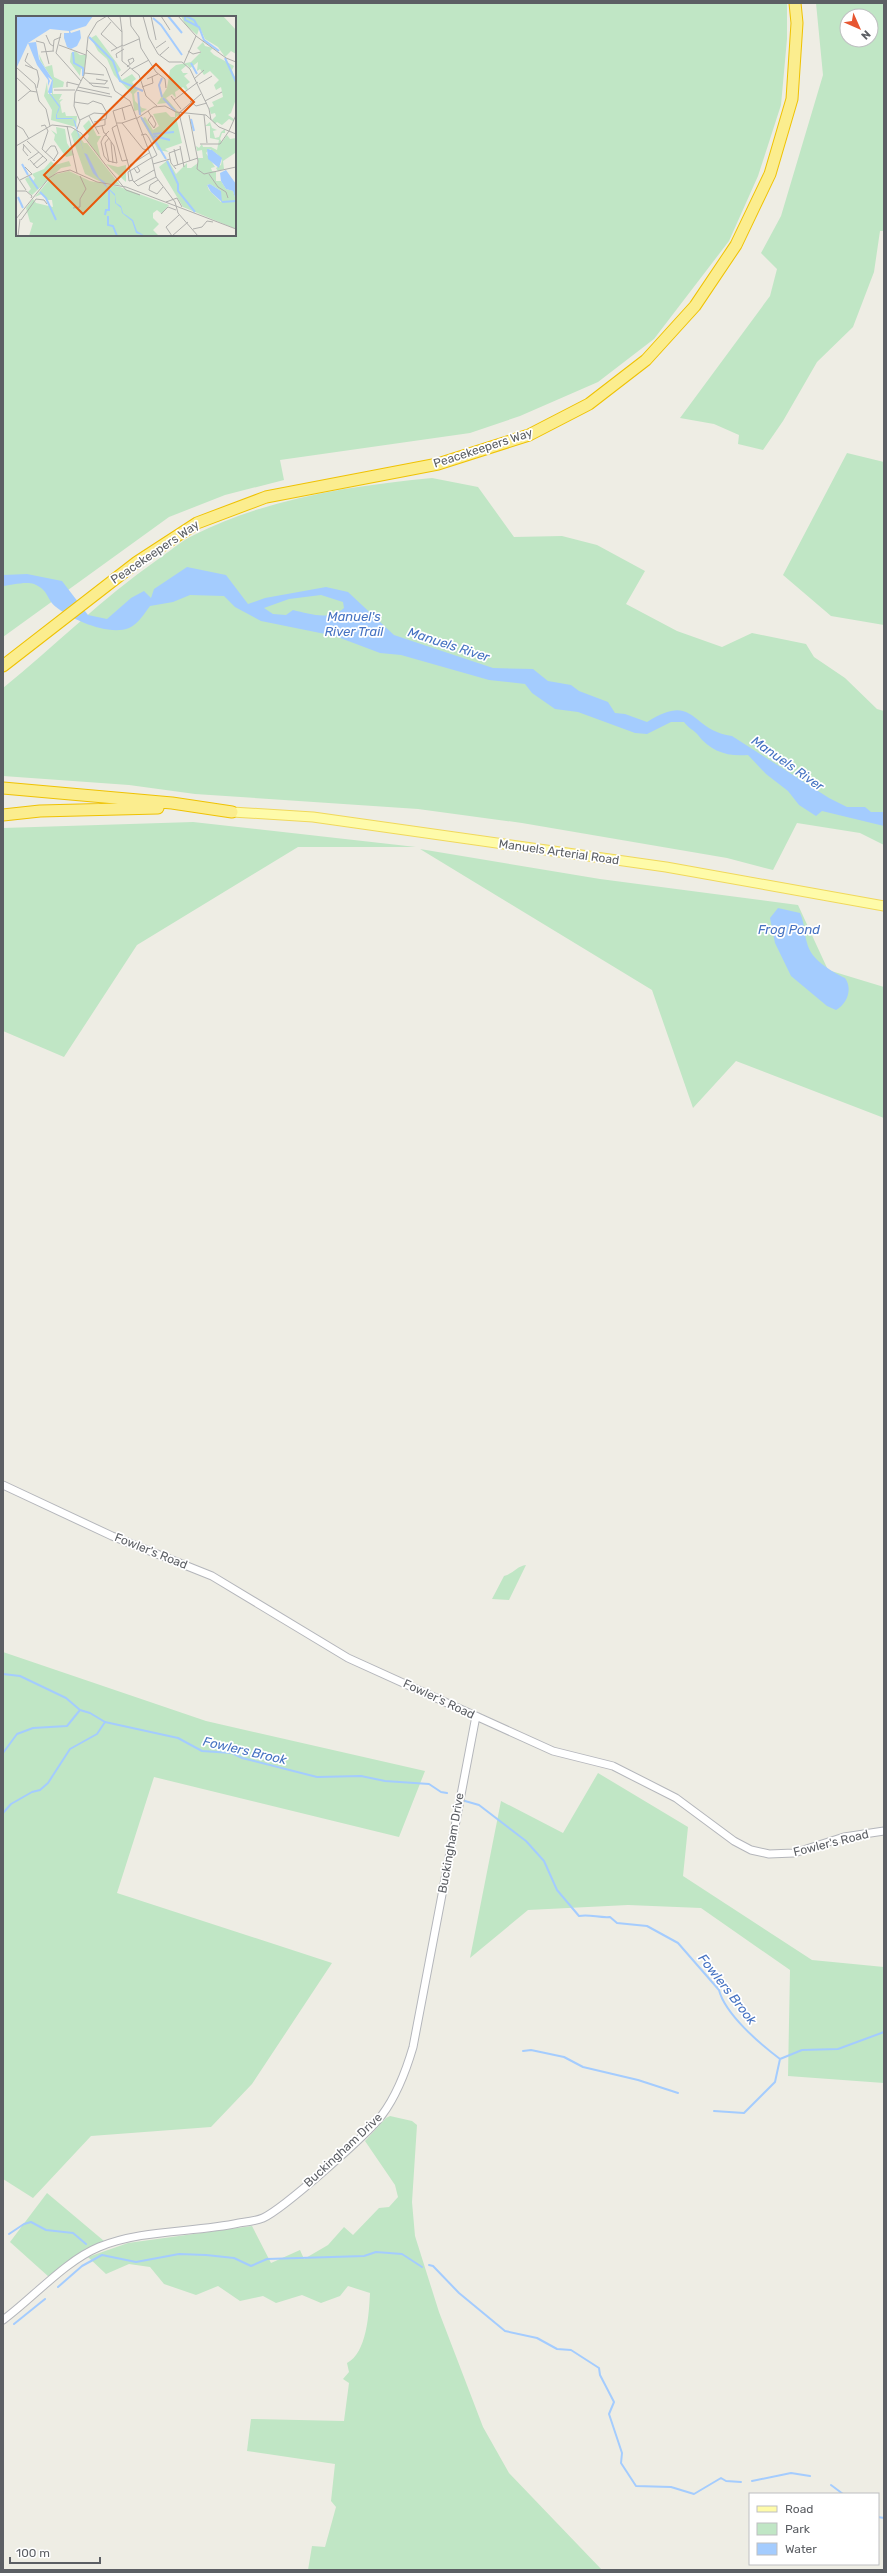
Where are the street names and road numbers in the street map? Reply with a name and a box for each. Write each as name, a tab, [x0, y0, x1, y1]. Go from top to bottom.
street label: Peacekeepers Way	[432, 425, 535, 471]
street label: Peacekeepers Way	[108, 517, 202, 587]
street label: Manuels Arterial Road	[498, 837, 620, 867]
street label: Fowler's Road	[113, 1530, 189, 1572]
street label: Fowler's Road	[401, 1676, 477, 1722]
street label: Buckingham Drive	[435, 1791, 467, 1894]
street label: Fowler's Road	[792, 1827, 870, 1859]
street label: Buckingham Drive	[301, 2110, 385, 2190]

